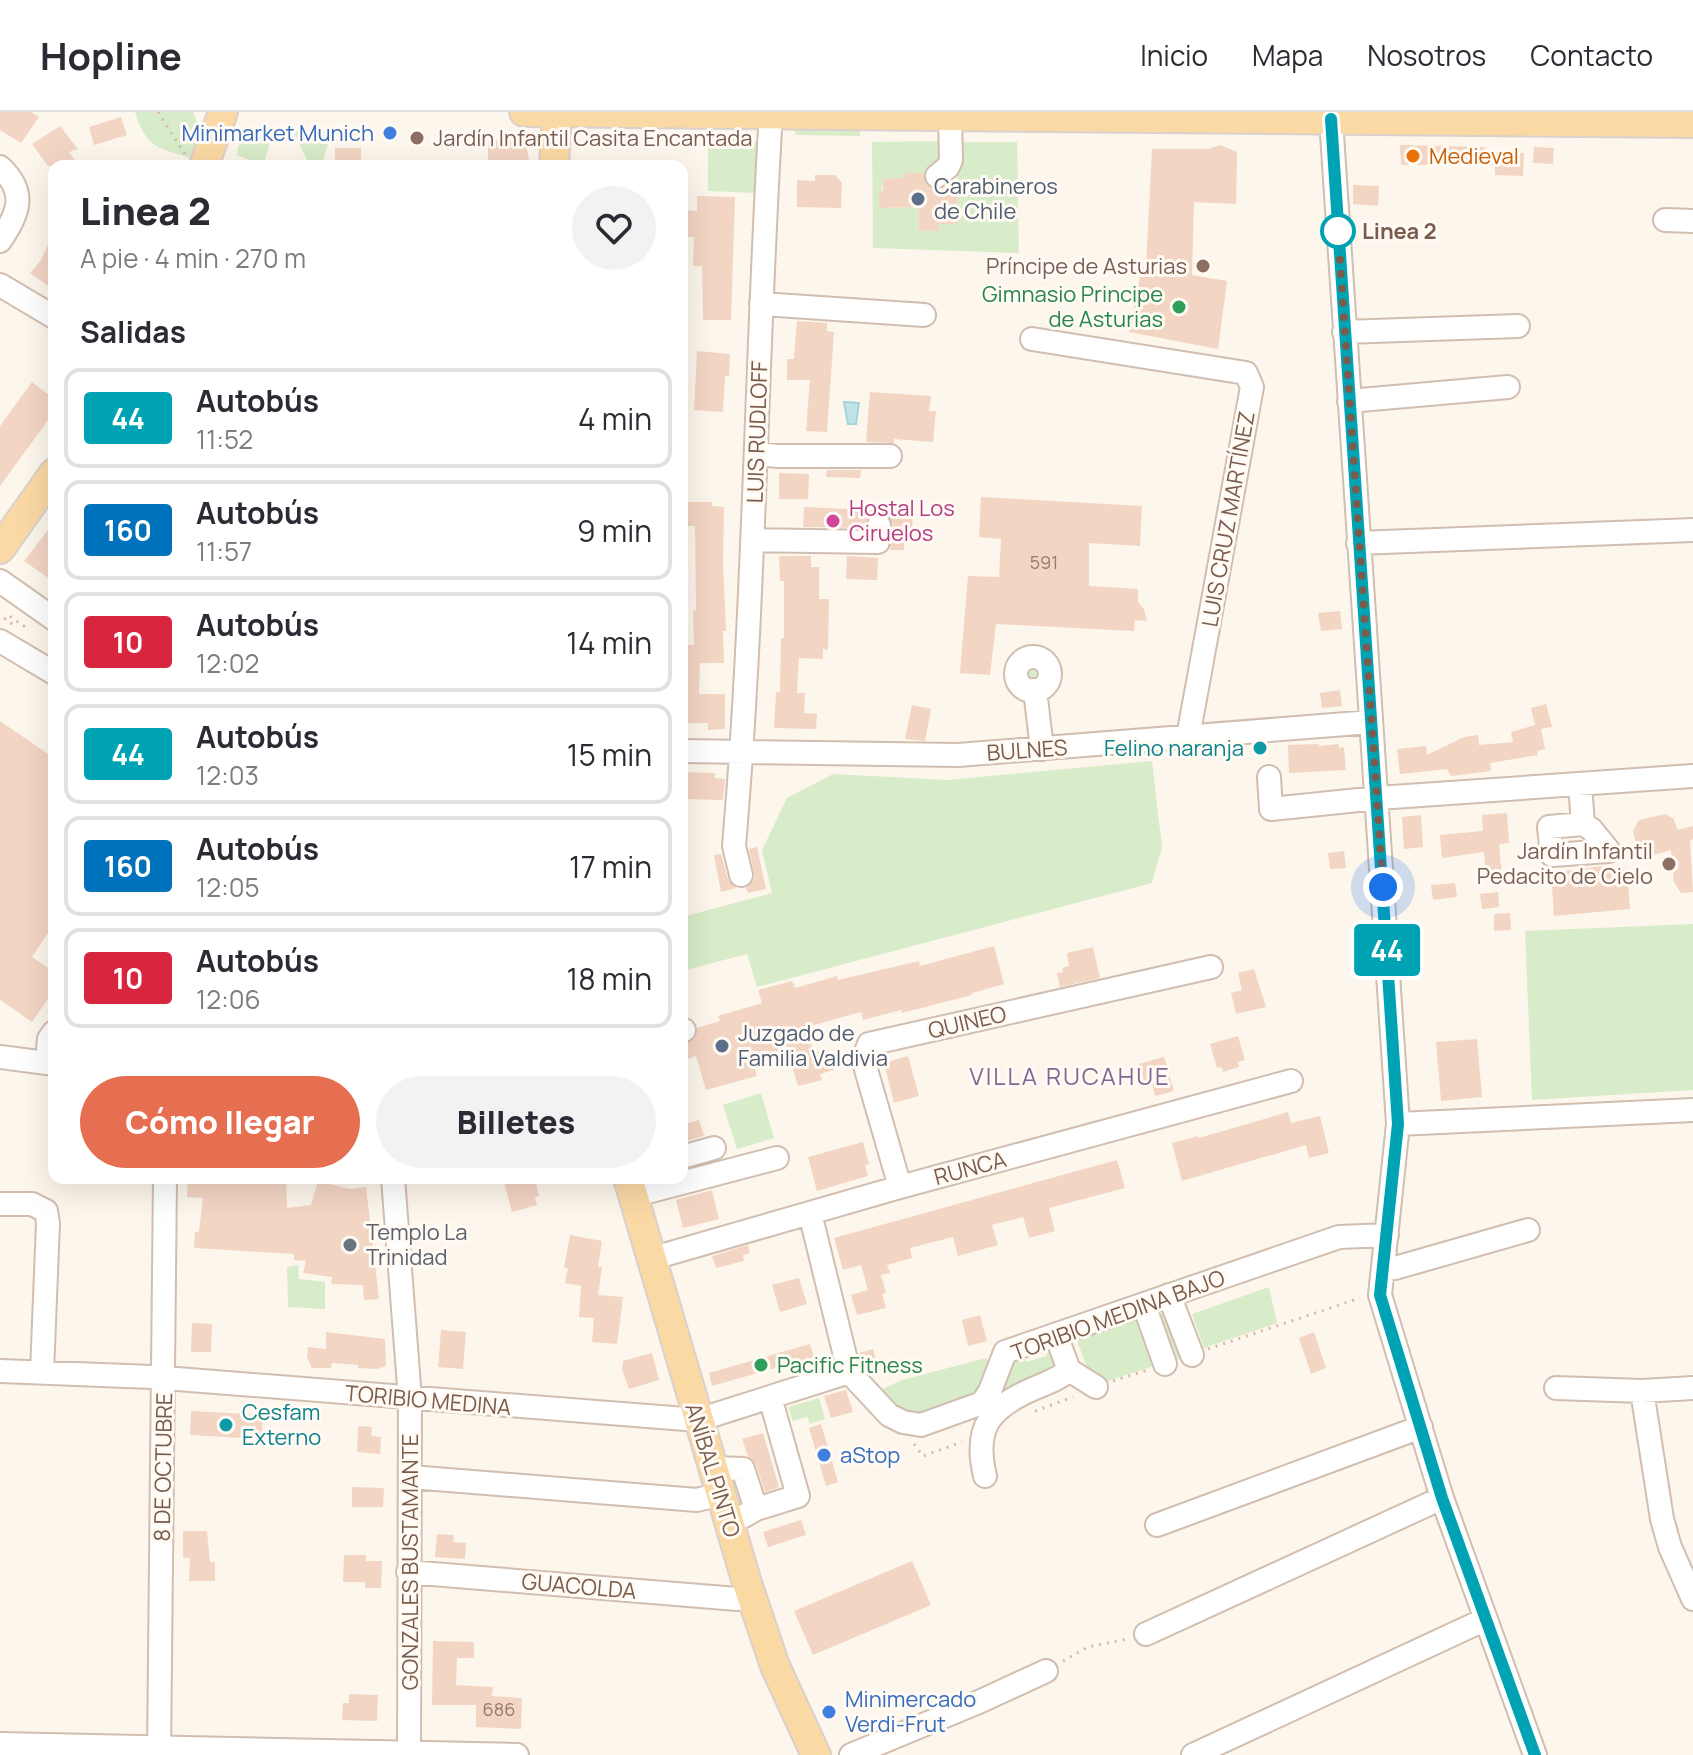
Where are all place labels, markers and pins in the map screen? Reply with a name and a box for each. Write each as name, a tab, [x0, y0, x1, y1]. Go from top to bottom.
place label: Minimarket Munich	[182, 118, 374, 148]
place label: Jardín Infantil Casita Encantada	[433, 123, 753, 153]
marker: Minimarket Munich	[381, 124, 399, 142]
marker: Jardín Infantil Casita Encantada	[408, 129, 426, 147]
place label: Medieval	[1429, 141, 1519, 171]
marker: Medieval	[1404, 147, 1422, 165]
place label: Carabineros de Chile	[934, 171, 1058, 226]
marker: Carabineros de Chile	[909, 190, 927, 208]
marker: Linea 2	[1321, 214, 1355, 248]
place label: Linea 2	[1362, 216, 1437, 246]
place label: Príncipe de Asturias	[986, 251, 1187, 281]
marker: Príncipe de Asturias	[1194, 257, 1212, 275]
place label: Gimnasio Principe de Asturias	[982, 279, 1163, 334]
marker: Gimnasio Principe de Asturias	[1170, 298, 1188, 316]
place label: Hostal Los Ciruelos	[849, 493, 955, 548]
marker: Hostal Los Ciruelos	[824, 512, 842, 530]
place label: Felino naranja	[1104, 733, 1244, 763]
marker: Felino naranja	[1251, 739, 1269, 757]
place label: Jardín Infantil Pedacito de Cielo	[1477, 836, 1653, 891]
marker: Jardín Infantil Pedacito de Cielo	[1660, 855, 1678, 873]
place label: Juzgado de Familia Valdivia	[738, 1018, 888, 1073]
marker: Juzgado de Familia Valdivia	[713, 1037, 731, 1055]
place label: Templo La Trinidad	[366, 1217, 468, 1272]
marker: Templo La Trinidad	[341, 1236, 359, 1254]
place label: Pacific Fitness	[777, 1350, 923, 1380]
marker: Pacific Fitness	[752, 1356, 770, 1374]
place label: Cesfam Externo	[242, 1397, 321, 1452]
marker: Cesfam Externo	[217, 1416, 235, 1434]
place label: aStop	[840, 1440, 900, 1470]
marker: aStop	[815, 1446, 833, 1464]
place label: Minimercado Verdi-Frut	[845, 1684, 976, 1739]
marker: Minimercado Verdi-Frut	[820, 1703, 838, 1721]

